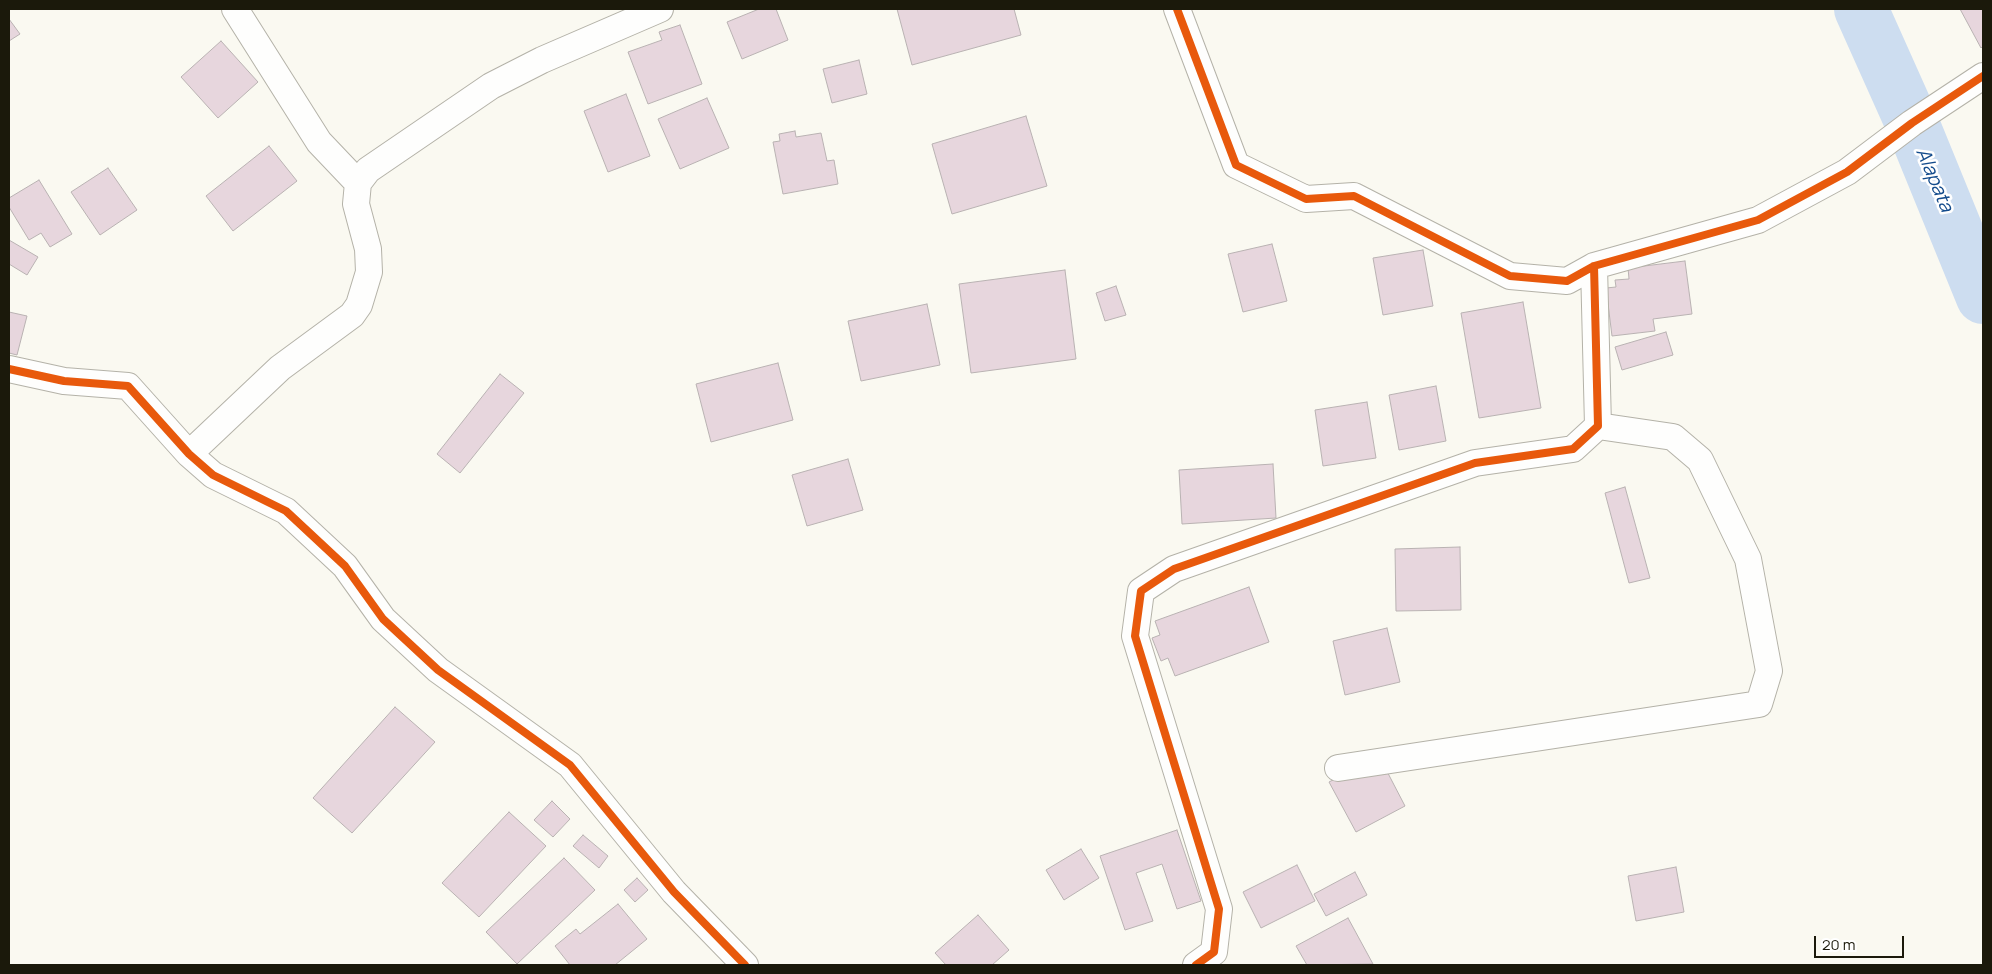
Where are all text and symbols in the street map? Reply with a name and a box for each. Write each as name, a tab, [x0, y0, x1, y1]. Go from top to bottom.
water label: Alapata	[1910, 145, 1958, 215]
scale bar	[1817, 926, 1907, 958]
text: 20 m	[1822, 934, 1855, 955]

